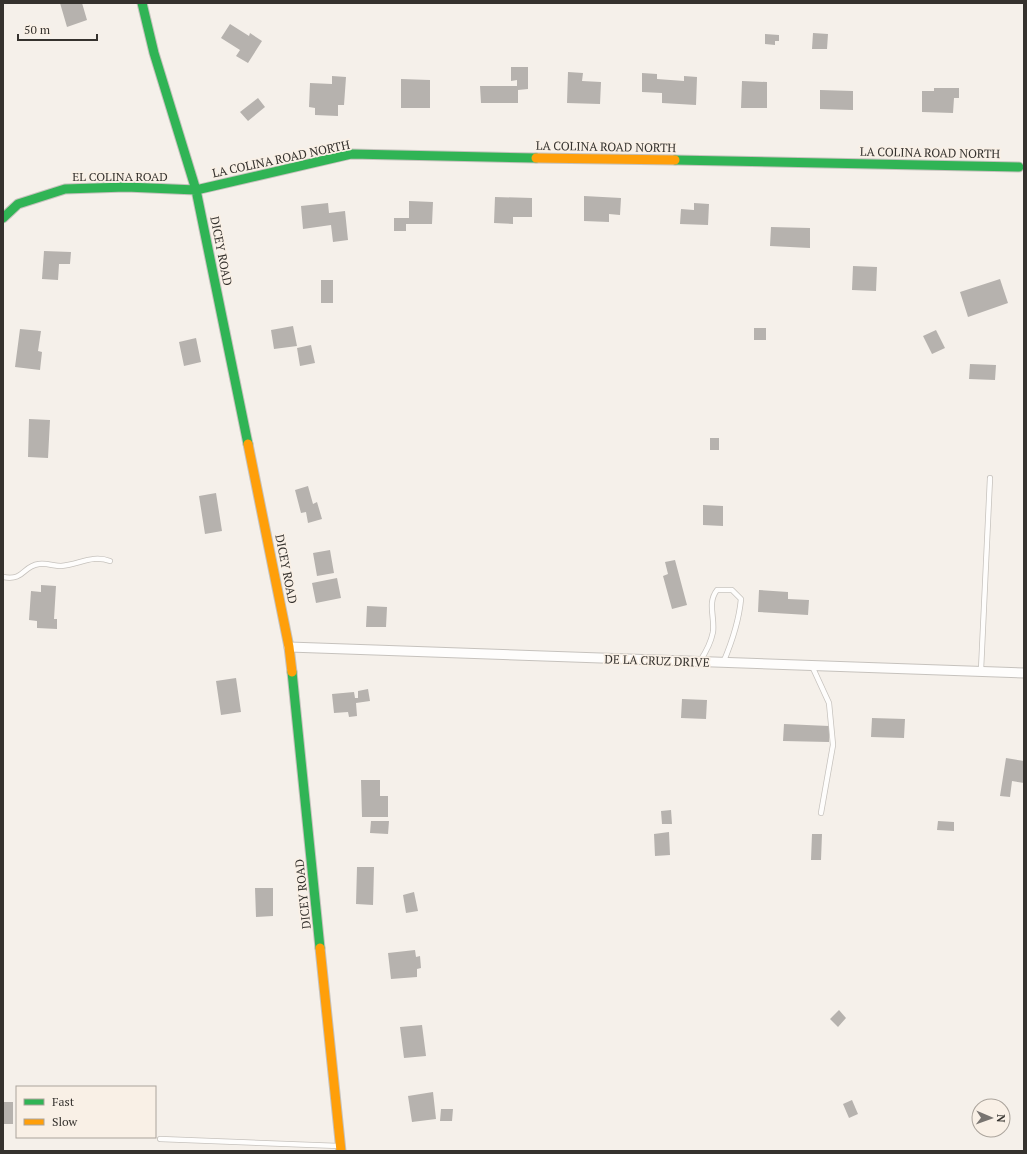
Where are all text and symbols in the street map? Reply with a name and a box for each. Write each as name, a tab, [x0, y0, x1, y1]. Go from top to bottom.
scale bar	[18, 16, 97, 42]
text: 50 m	[24, 22, 51, 37]
street label: LA COLINA ROAD NORTH	[211, 137, 351, 180]
street label: LA COLINA ROAD NORTH	[536, 138, 677, 155]
street label: LA COLINA ROAD NORTH	[860, 144, 1001, 161]
street label: EL COLINA ROAD	[72, 169, 168, 184]
street label: DICEY ROAD	[207, 215, 236, 287]
street label: DICEY ROAD	[272, 533, 301, 605]
street label: DE LA CRUZ DRIVE	[604, 651, 710, 670]
street label: DICEY ROAD	[291, 858, 314, 930]
legend	[16, 1086, 156, 1138]
text: Fast	[52, 1094, 75, 1109]
north arrow	[971, 1098, 1011, 1138]
text: Slow	[52, 1114, 78, 1129]
text: N	[994, 1114, 1008, 1123]

